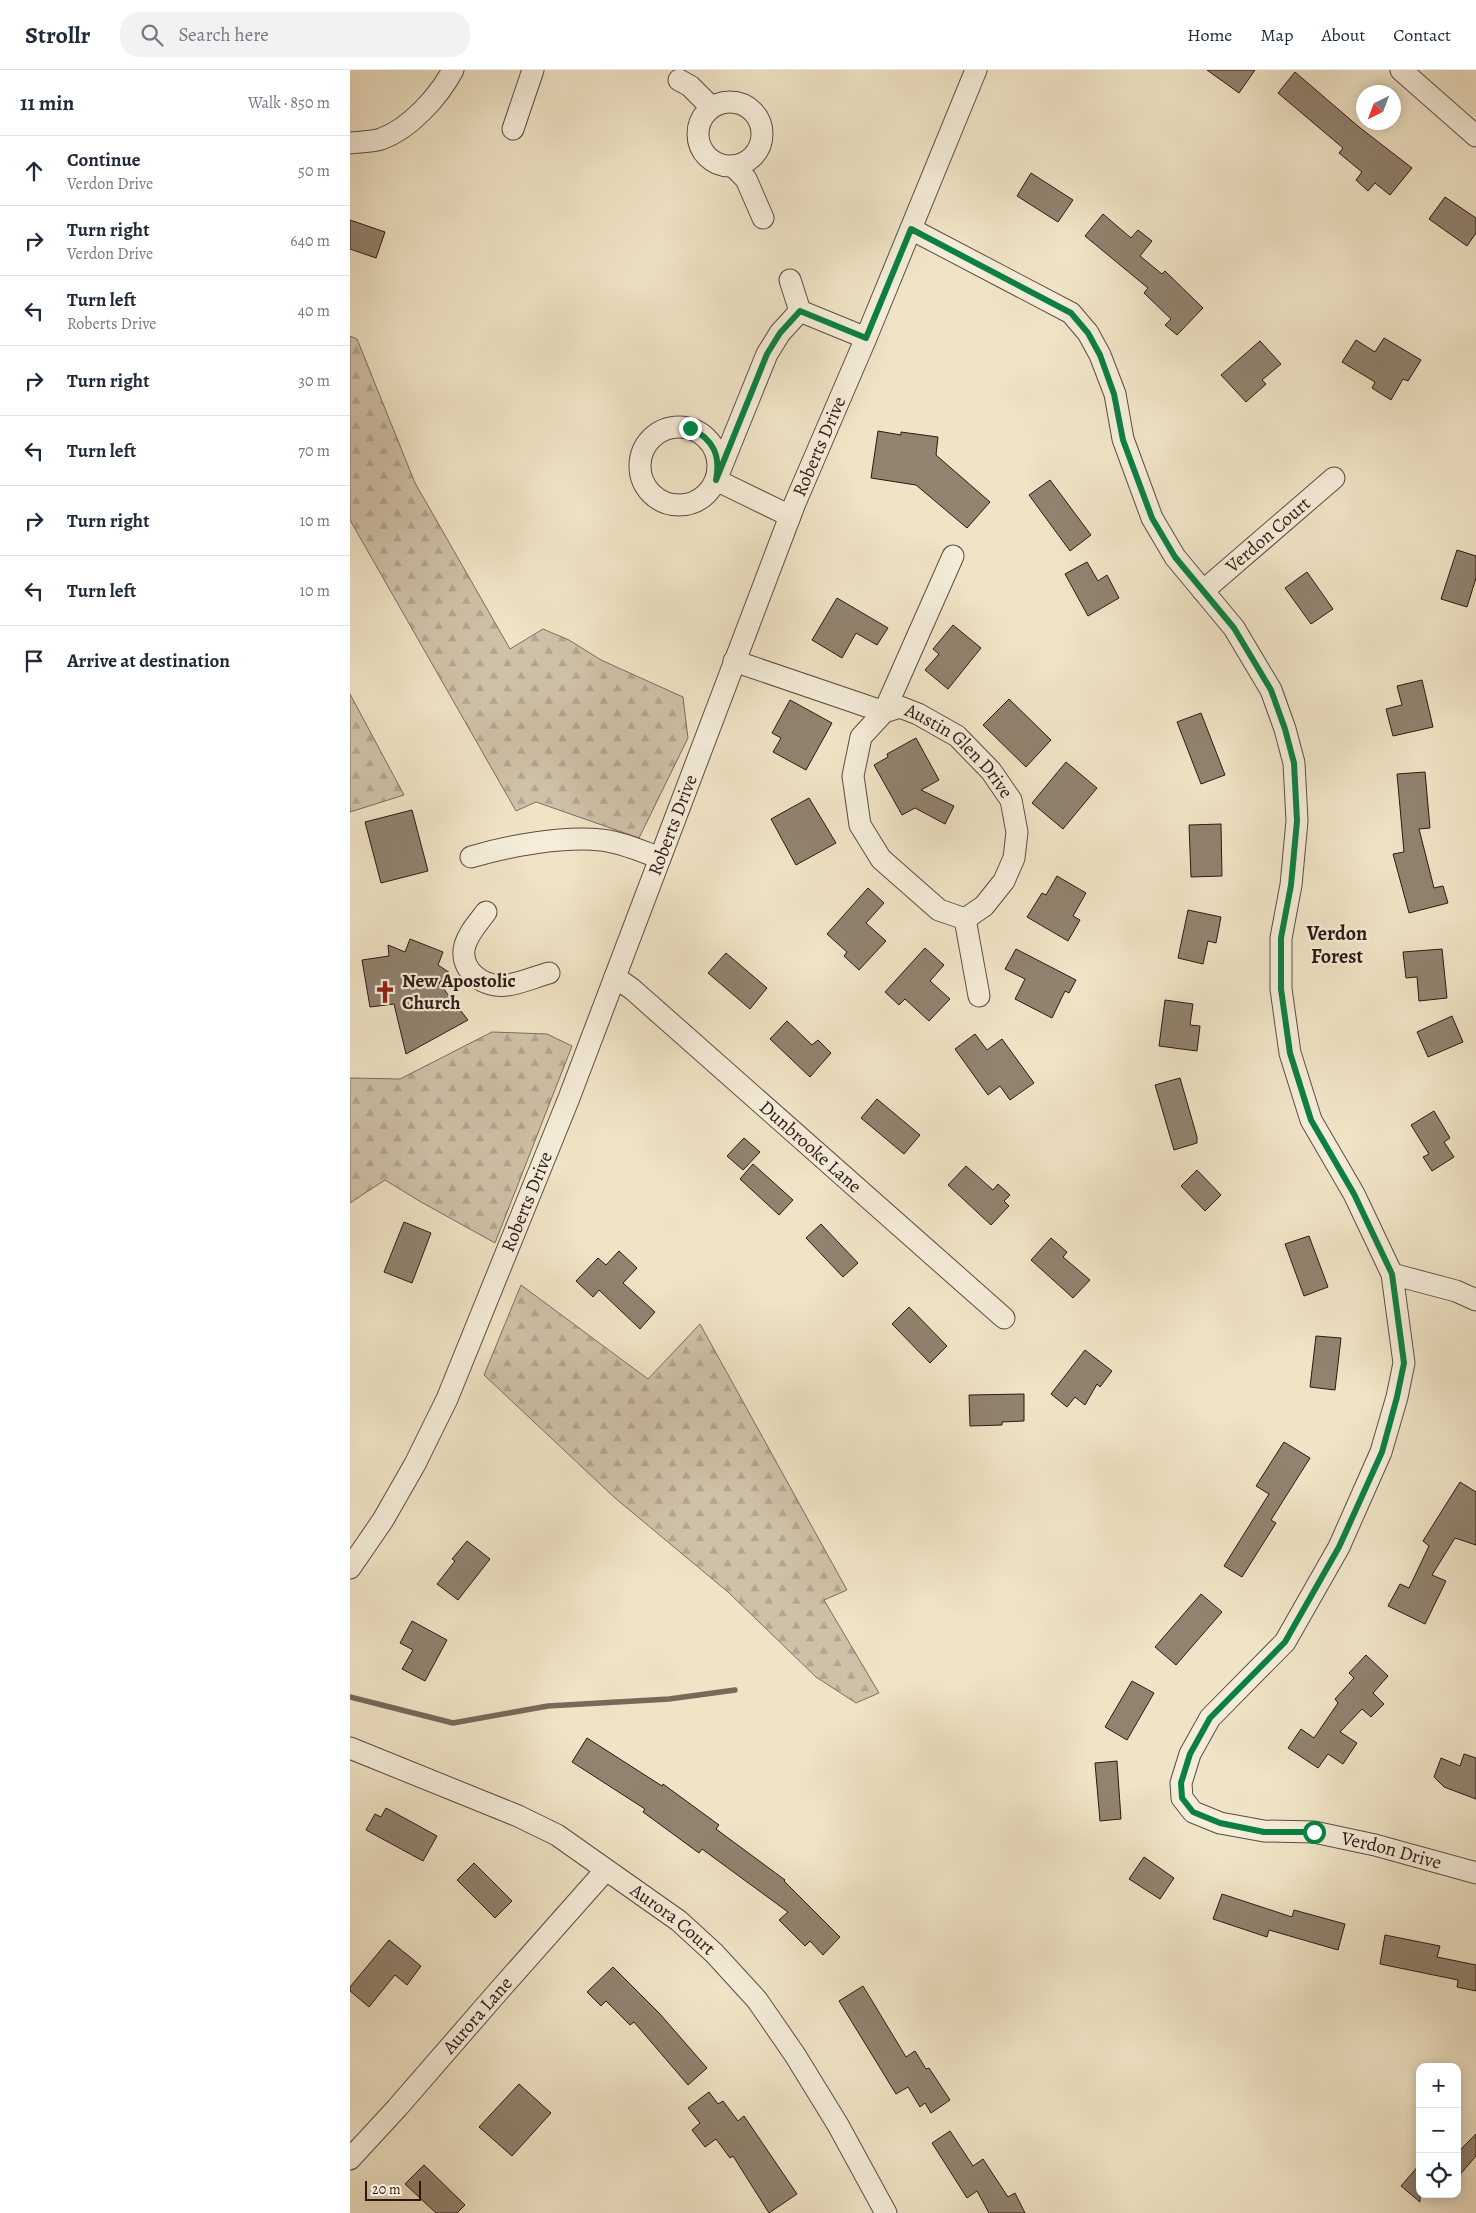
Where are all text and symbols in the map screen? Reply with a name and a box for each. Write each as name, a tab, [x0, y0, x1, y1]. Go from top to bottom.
search box	[120, 12, 470, 57]
text: Strollr	[25, 19, 90, 51]
icon: search	[138, 21, 166, 49]
text: Search here	[178, 22, 269, 48]
text: Home	[1187, 23, 1232, 47]
text: Map	[1260, 23, 1293, 47]
text: About	[1321, 23, 1365, 47]
text: Contact	[1393, 23, 1451, 47]
north arrow	[1356, 85, 1401, 130]
text: 11 min	[20, 89, 74, 117]
text: Walk · 850 m	[248, 92, 330, 114]
text: Continue	[67, 147, 141, 173]
icon: ahead	[20, 157, 48, 185]
text: 50 m	[298, 160, 330, 182]
text: Verdon Drive	[67, 173, 153, 195]
text: Turn right	[67, 217, 149, 243]
icon: right	[20, 227, 48, 255]
text: 640 m	[290, 230, 330, 252]
text: Verdon Drive	[67, 243, 153, 265]
text: Turn left	[67, 287, 136, 313]
icon: left	[20, 297, 48, 325]
text: 40 m	[298, 300, 330, 322]
text: Roberts Drive	[67, 313, 157, 335]
icon: right	[20, 367, 48, 395]
text: Turn right	[67, 368, 149, 394]
text: 30 m	[298, 370, 330, 392]
street label: Roberts Drive	[786, 392, 852, 500]
route end	[679, 417, 702, 440]
icon: left	[20, 437, 48, 465]
text: Turn left	[67, 438, 136, 464]
text: 70 m	[298, 440, 330, 462]
street label: Verdon Court	[1219, 491, 1316, 579]
icon: right	[20, 507, 48, 535]
text: Turn right	[67, 508, 149, 534]
text: 10 m	[300, 510, 330, 532]
icon: left	[20, 577, 48, 605]
text: Turn left	[67, 578, 136, 604]
text: 10 m	[300, 580, 330, 602]
icon: arrive	[20, 647, 48, 675]
text: Arrive at destination	[67, 648, 230, 674]
street label: Austin Glen Drive	[900, 697, 1019, 803]
street label: Roberts Drive	[642, 771, 704, 879]
district label: Verdon Forest	[1306, 920, 1367, 970]
place label: New Apostolic Church	[402, 968, 516, 1016]
church icon: New Apostolic Church	[372, 979, 398, 1005]
street label: Dunbrooke Lane	[754, 1094, 867, 1199]
street label: Roberts Drive	[495, 1148, 559, 1256]
route start	[1303, 1821, 1326, 1844]
street label: Verdon Drive	[1338, 1825, 1444, 1876]
street label: Aurora Court	[624, 1877, 721, 1961]
street label: Aurora Lane	[436, 1971, 518, 2060]
map controls	[1416, 2063, 1461, 2198]
button: +	[1416, 2063, 1461, 2108]
button: −	[1416, 2108, 1461, 2153]
button: locate	[1416, 2153, 1461, 2198]
scale bar	[365, 2178, 421, 2201]
text: 20 m	[372, 2180, 401, 2199]

